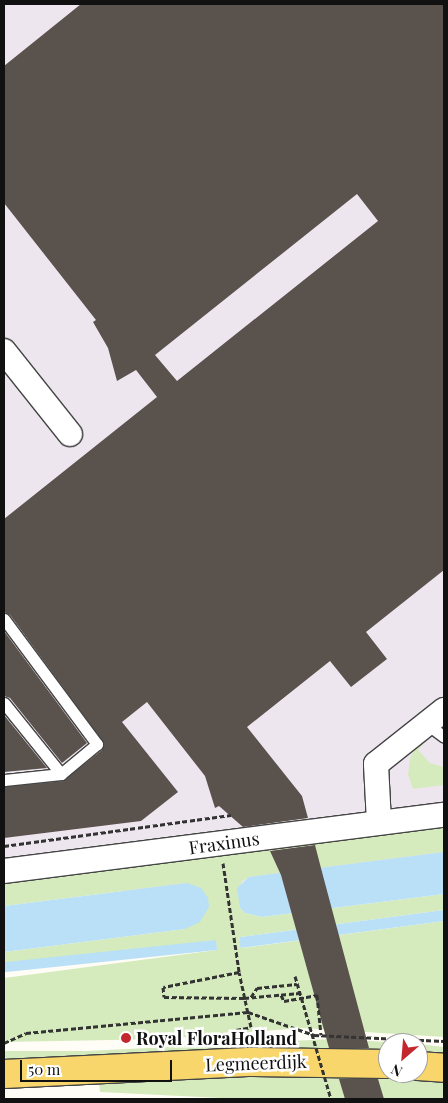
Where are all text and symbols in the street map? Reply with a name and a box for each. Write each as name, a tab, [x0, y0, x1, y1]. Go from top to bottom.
street label: Fraxinus	[187, 827, 261, 859]
place label: Royal FloraHolland	[136, 1027, 297, 1049]
marker: Royal FloraHolland	[120, 1032, 132, 1044]
north arrow	[378, 1033, 428, 1083]
scale bar	[22, 1050, 175, 1082]
street label: Legmeerdijk	[205, 1050, 307, 1076]
text: 50 m	[28, 1059, 60, 1079]
text: N	[388, 1060, 405, 1082]

